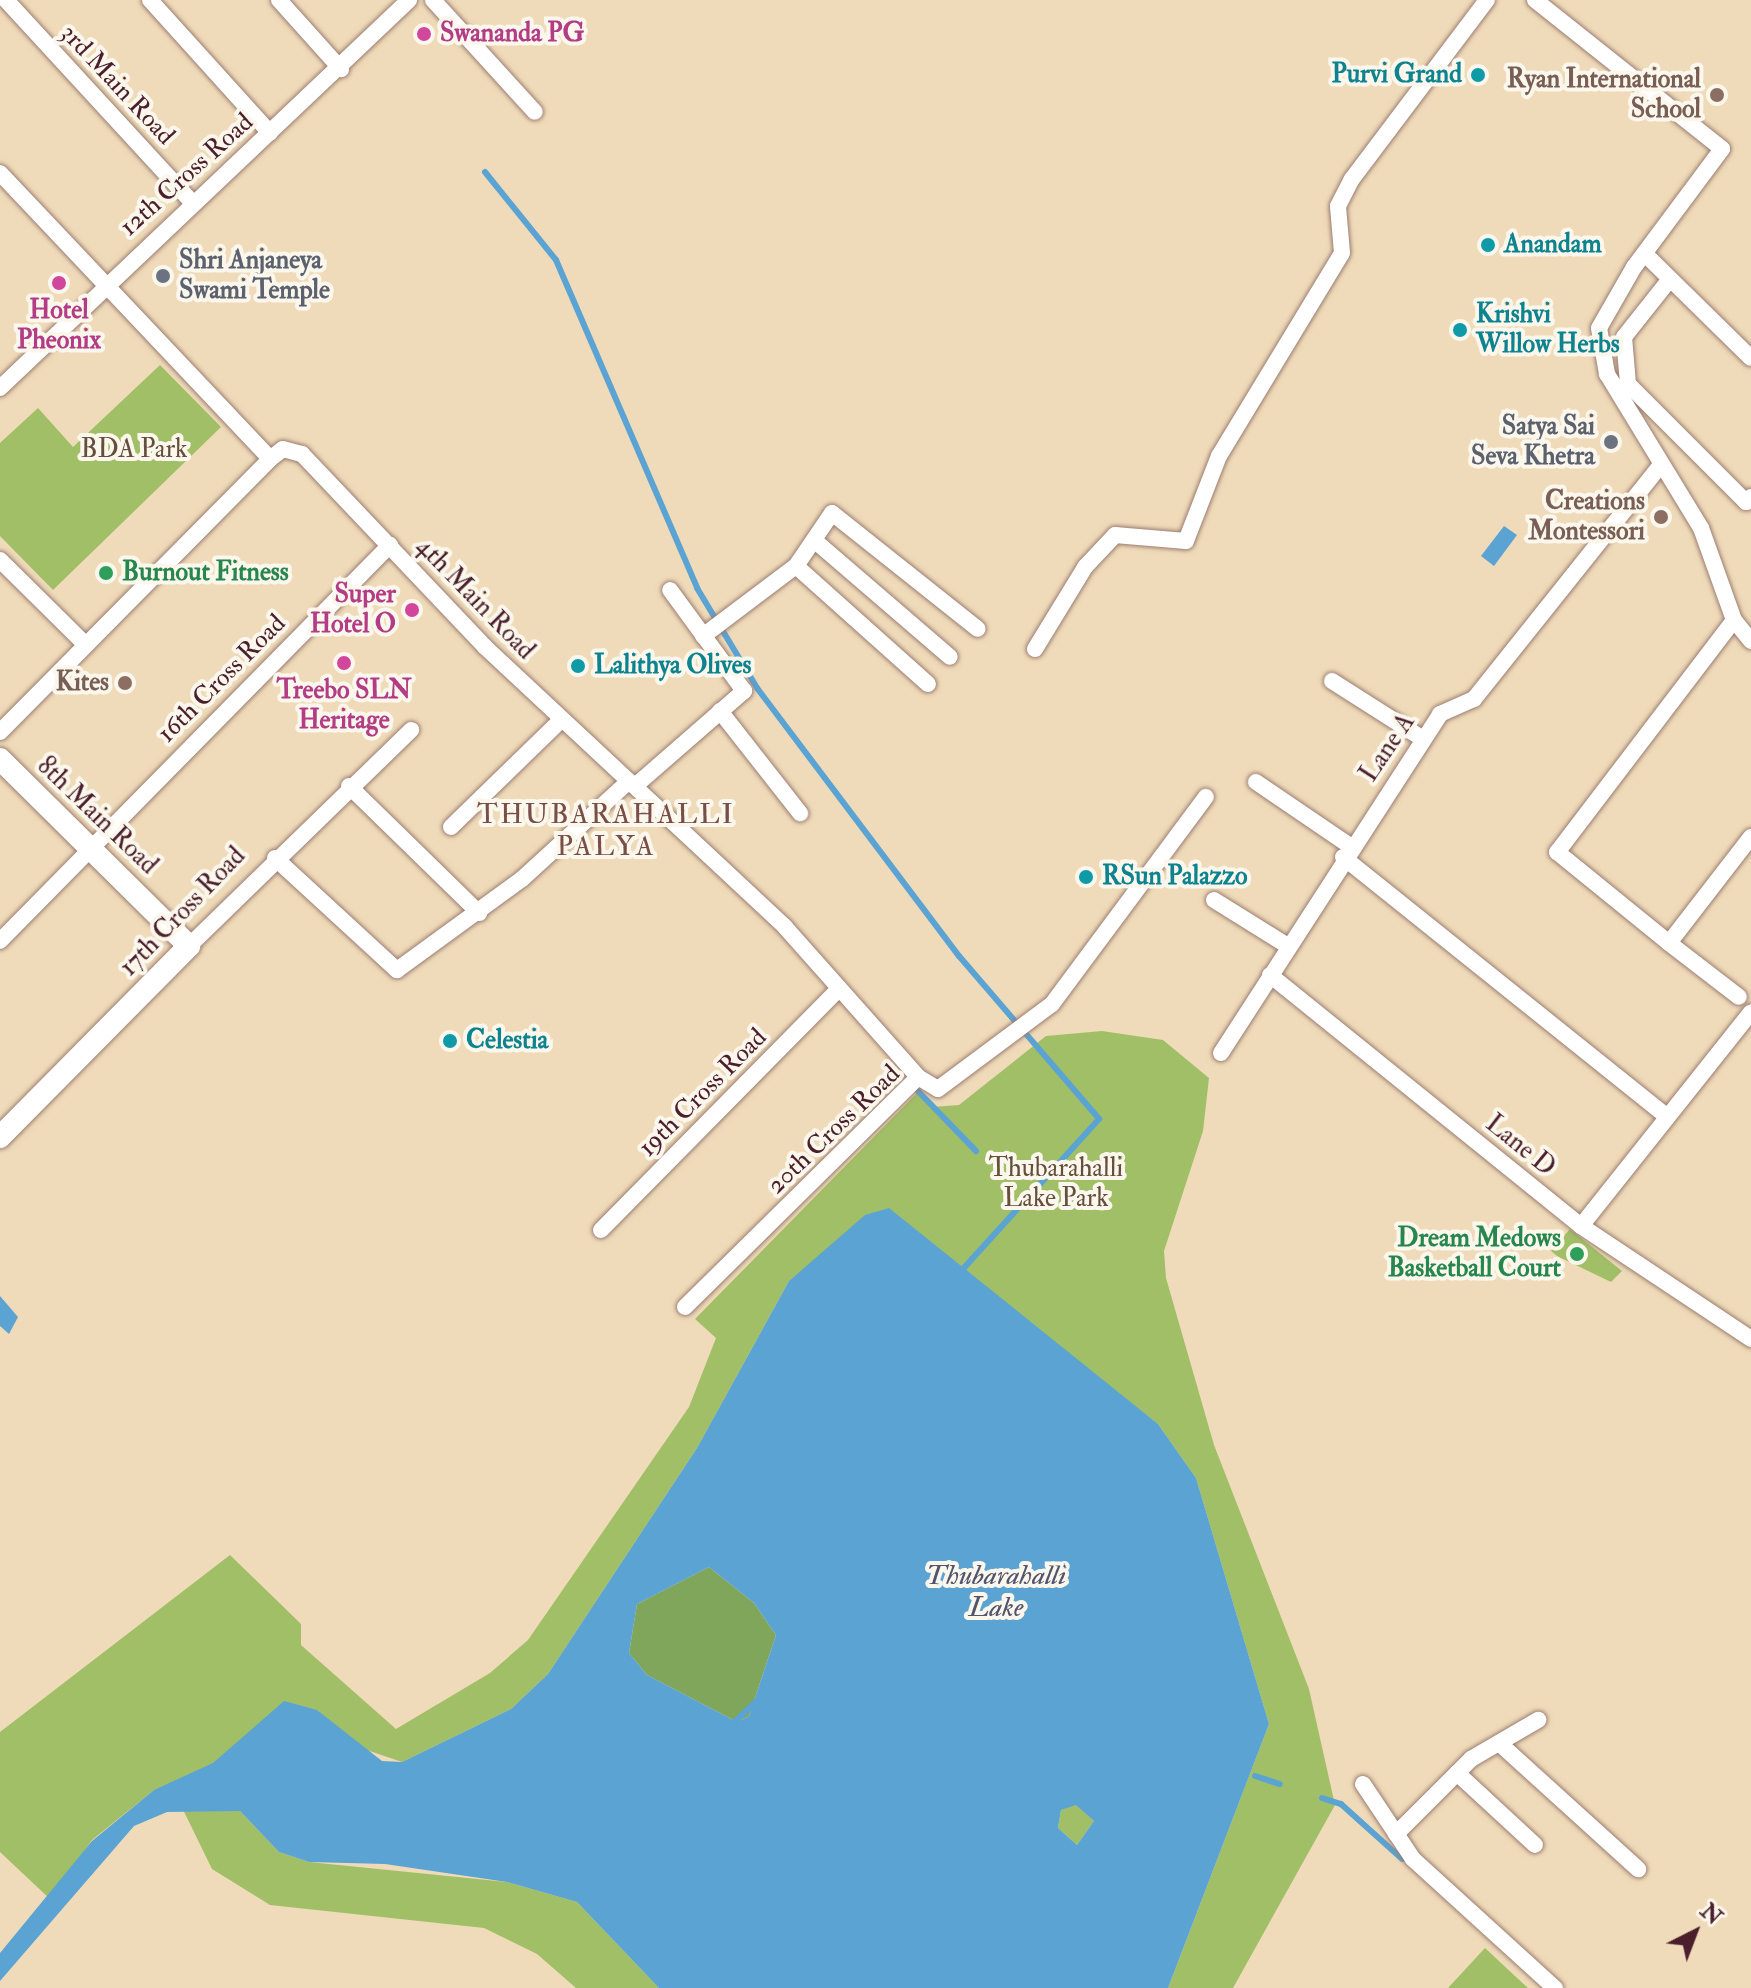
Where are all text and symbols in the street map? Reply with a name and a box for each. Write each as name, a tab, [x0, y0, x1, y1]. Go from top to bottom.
street label: 3rd Main Road	[53, 18, 181, 152]
place label: Swananda PG	[440, 18, 584, 50]
marker: Swananda PG	[415, 25, 433, 43]
place label: Purvi Grand	[1331, 59, 1462, 91]
place label: Ryan International School	[1507, 64, 1701, 126]
marker: Purvi Grand	[1469, 66, 1487, 84]
marker: Ryan International School	[1708, 86, 1726, 104]
street label: 12th Cross Road	[114, 107, 260, 243]
place label: Anandam	[1504, 229, 1602, 261]
marker: Anandam	[1479, 236, 1497, 254]
place label: Shri Anjaneya Swami Temple	[179, 245, 330, 306]
marker: Shri Anjaneya Swami Temple	[154, 267, 172, 285]
marker: Hotel Pheonix	[50, 274, 68, 292]
place label: Hotel Pheonix	[17, 295, 101, 356]
place label: Krishvi Willow Herbs	[1476, 299, 1620, 360]
marker: Krishvi Willow Herbs	[1451, 321, 1469, 339]
place label: Satya Sai Seva Khetra	[1471, 411, 1595, 472]
marker: Satya Sai Seva Khetra	[1602, 433, 1620, 451]
park label: BDA Park	[80, 434, 188, 466]
place label: Creations Montessori	[1528, 486, 1645, 548]
marker: Creations Montessori	[1652, 508, 1670, 526]
street label: 4th Main Road	[409, 532, 541, 666]
place label: Burnout Fitness	[122, 557, 289, 589]
marker: Burnout Fitness	[97, 564, 115, 582]
place label: Super Hotel O	[310, 579, 396, 640]
marker: Super Hotel O	[403, 601, 421, 619]
street label: 16th Cross Road	[151, 608, 293, 750]
place label: Lalithya Olives	[594, 650, 751, 682]
marker: Treebo SLN Heritage	[335, 654, 353, 672]
marker: Lalithya Olives	[569, 657, 587, 675]
place label: Kites	[56, 667, 109, 699]
marker: Kites	[116, 674, 134, 692]
place label: Treebo SLN Heritage	[276, 675, 412, 736]
street label: Lane A	[1354, 708, 1422, 788]
street label: 8th Main Road	[30, 751, 164, 881]
district label: THUBARAHALLI PALYA	[477, 798, 735, 864]
street label: 17th Cross Road	[114, 841, 252, 983]
place label: RSun Palazzo	[1102, 861, 1248, 893]
marker: RSun Palazzo	[1077, 868, 1095, 886]
street label: 19th Cross Road	[632, 1022, 774, 1164]
place label: Celestia	[466, 1025, 548, 1057]
marker: Celestia	[441, 1032, 459, 1050]
street label: 20th Cross Road	[761, 1059, 907, 1201]
street label: Lane D	[1479, 1109, 1561, 1183]
park label: Thubarahalli Lake Park	[989, 1153, 1123, 1214]
place label: Dream Medows Basketball Court	[1388, 1223, 1561, 1284]
marker: Dream Medows Basketball Court	[1568, 1245, 1586, 1263]
water label: Thubarahalli Lake	[926, 1559, 1066, 1625]
north arrow	[1655, 1892, 1735, 1972]
text: N	[1694, 1897, 1728, 1931]

